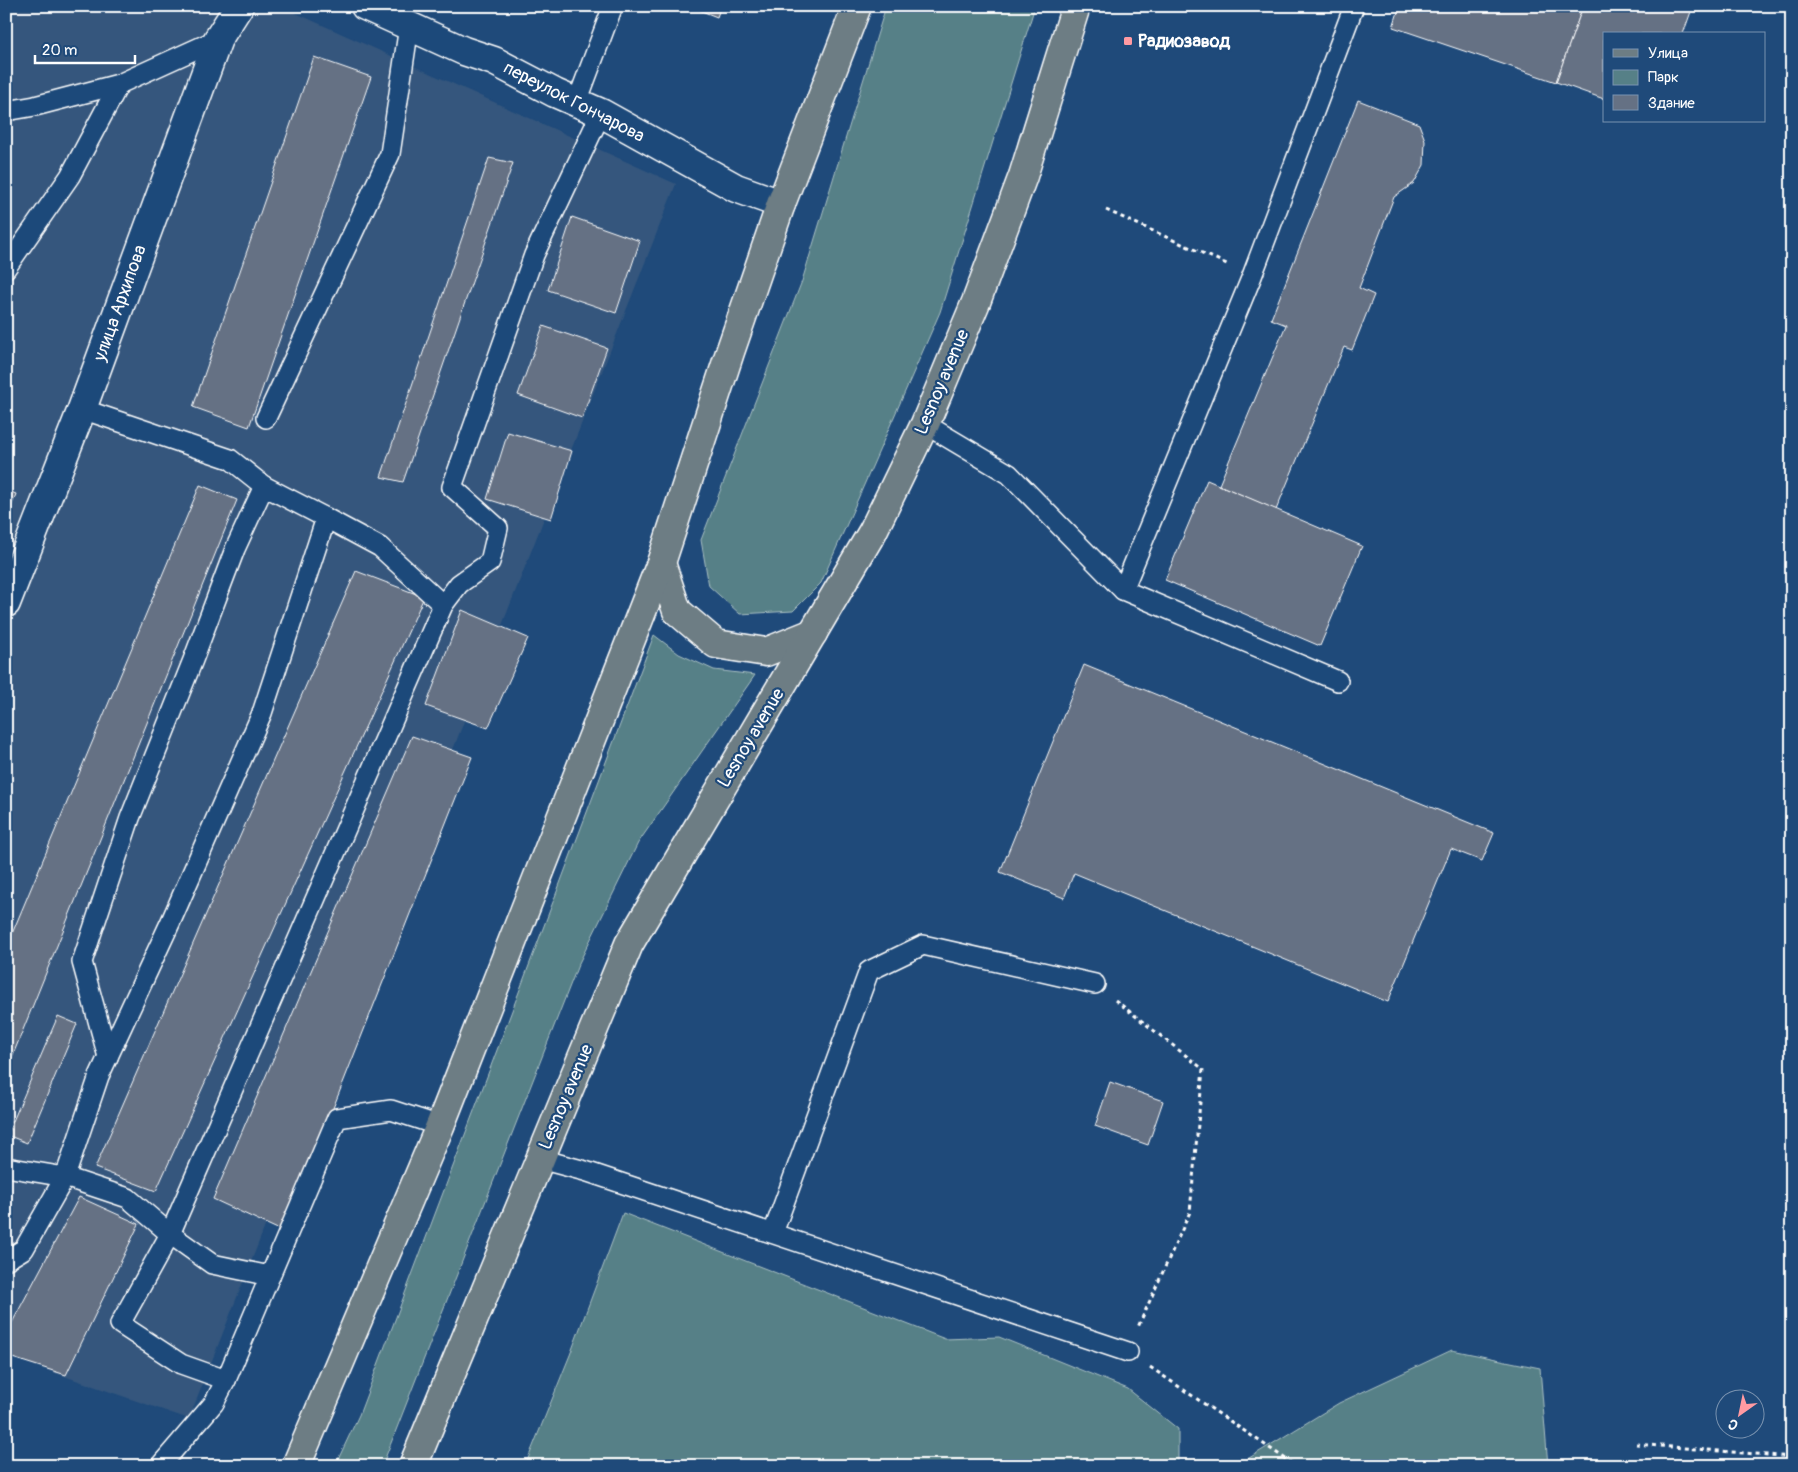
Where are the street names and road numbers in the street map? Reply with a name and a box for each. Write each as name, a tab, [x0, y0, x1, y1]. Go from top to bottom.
street label: переулок Гончарова	[499, 56, 649, 148]
street label: улица Архипова	[88, 242, 152, 365]
street label: Lesnoy avenue	[910, 326, 975, 438]
street label: Lesnoy avenue	[712, 684, 790, 792]
street label: Lesnoy avenue	[534, 1041, 599, 1153]

